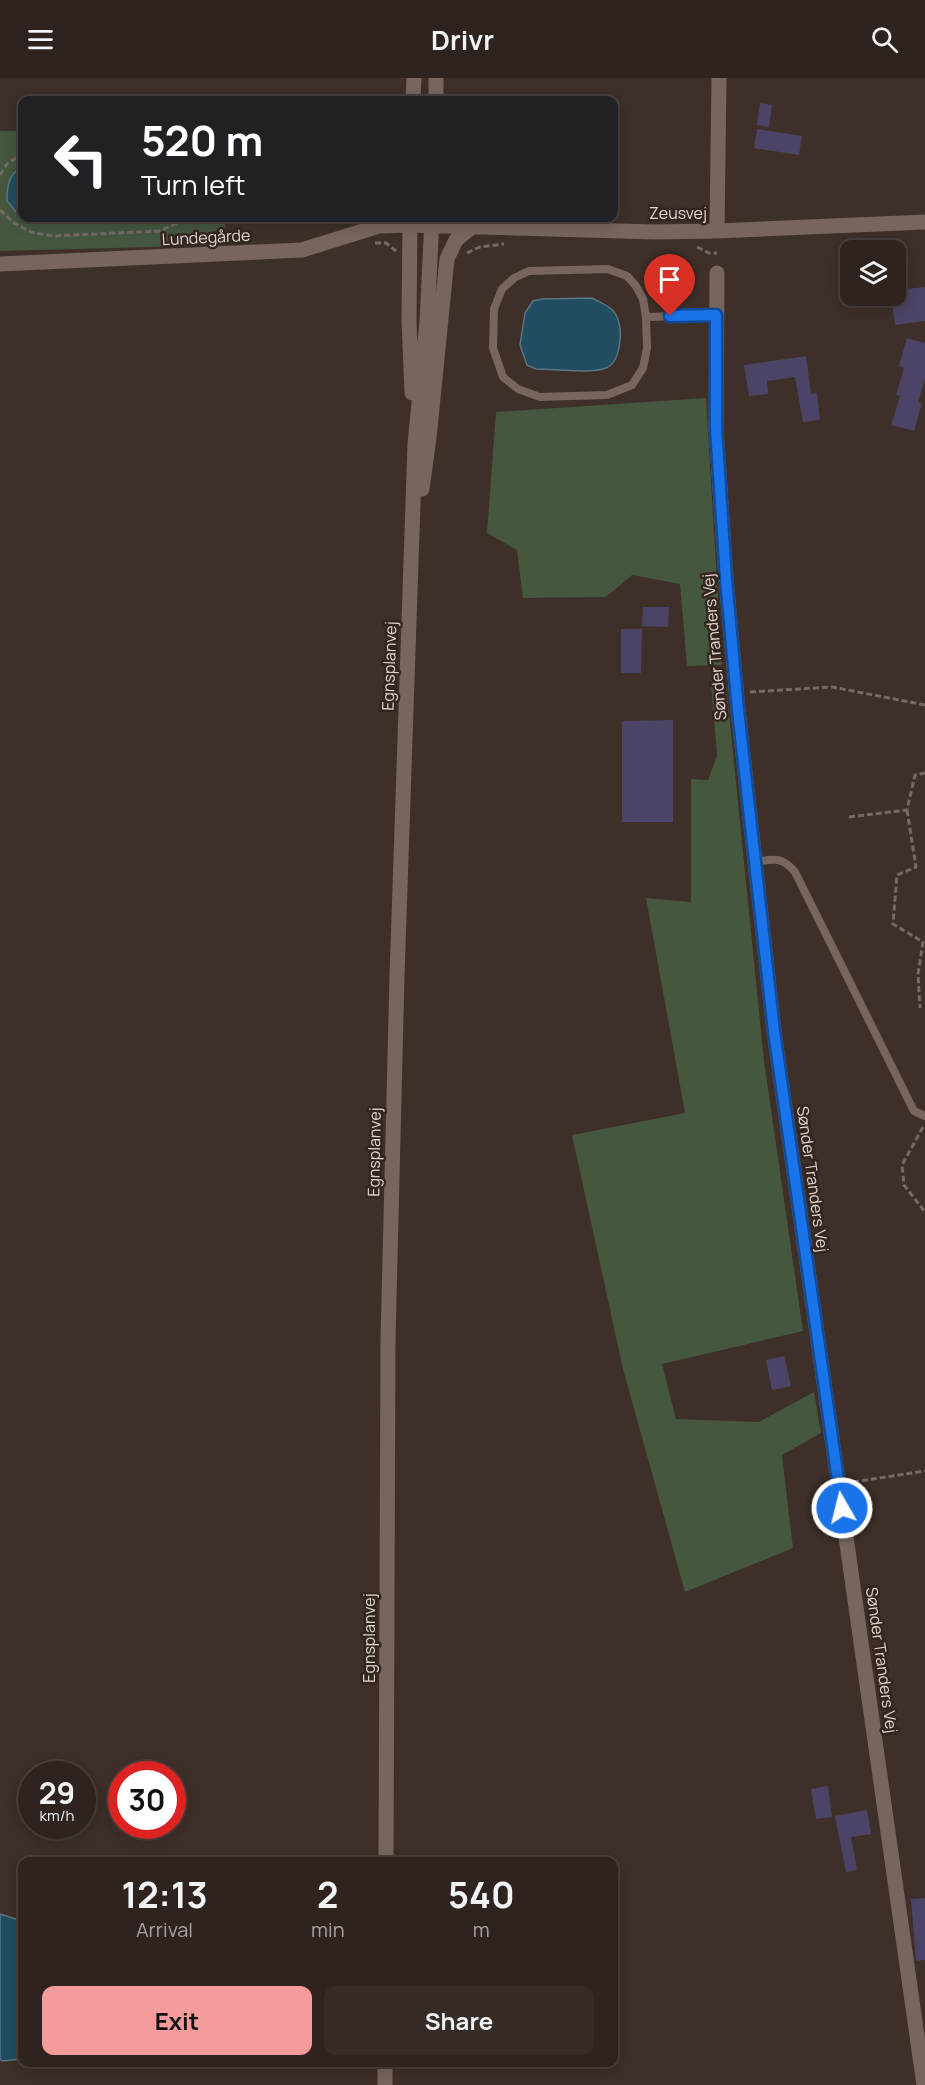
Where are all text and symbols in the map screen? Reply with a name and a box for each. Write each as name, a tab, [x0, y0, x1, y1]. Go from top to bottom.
text: Drivr	[431, 21, 494, 58]
icon: menu	[24, 23, 57, 56]
icon: search	[868, 23, 901, 56]
text: 520 m	[141, 111, 263, 169]
icon: left	[42, 120, 120, 198]
text: Turn left	[141, 166, 245, 203]
street label: Zeusvej	[649, 202, 707, 224]
street label: Lundegårde	[161, 224, 251, 250]
map controls	[840, 240, 906, 306]
button: layers	[840, 240, 906, 306]
pin	[644, 254, 695, 316]
icon: arrive	[653, 263, 686, 296]
street label: Sønder Tranders Vej	[697, 573, 731, 721]
street label: Egnsplanvej	[376, 621, 402, 711]
street label: Sønder Tranders Vej	[792, 1105, 834, 1253]
street label: Egnsplanvej	[362, 1107, 386, 1197]
position arrow	[810, 1476, 874, 1540]
street label: Sønder Tranders Vej	[861, 1586, 903, 1734]
street label: Egnsplanvej	[358, 1593, 380, 1683]
speed limit sign: 30	[108, 1761, 186, 1839]
text: 29	[39, 1772, 75, 1813]
text: km/h	[40, 1805, 74, 1826]
text: 12:13	[121, 1870, 208, 1919]
text: 2	[317, 1870, 338, 1919]
text: 540	[448, 1870, 515, 1919]
text: Arrival	[136, 1916, 193, 1943]
text: min	[311, 1916, 345, 1943]
text: m	[473, 1916, 490, 1943]
button: Exit	[42, 1986, 312, 2055]
button: Share	[324, 1986, 594, 2055]

